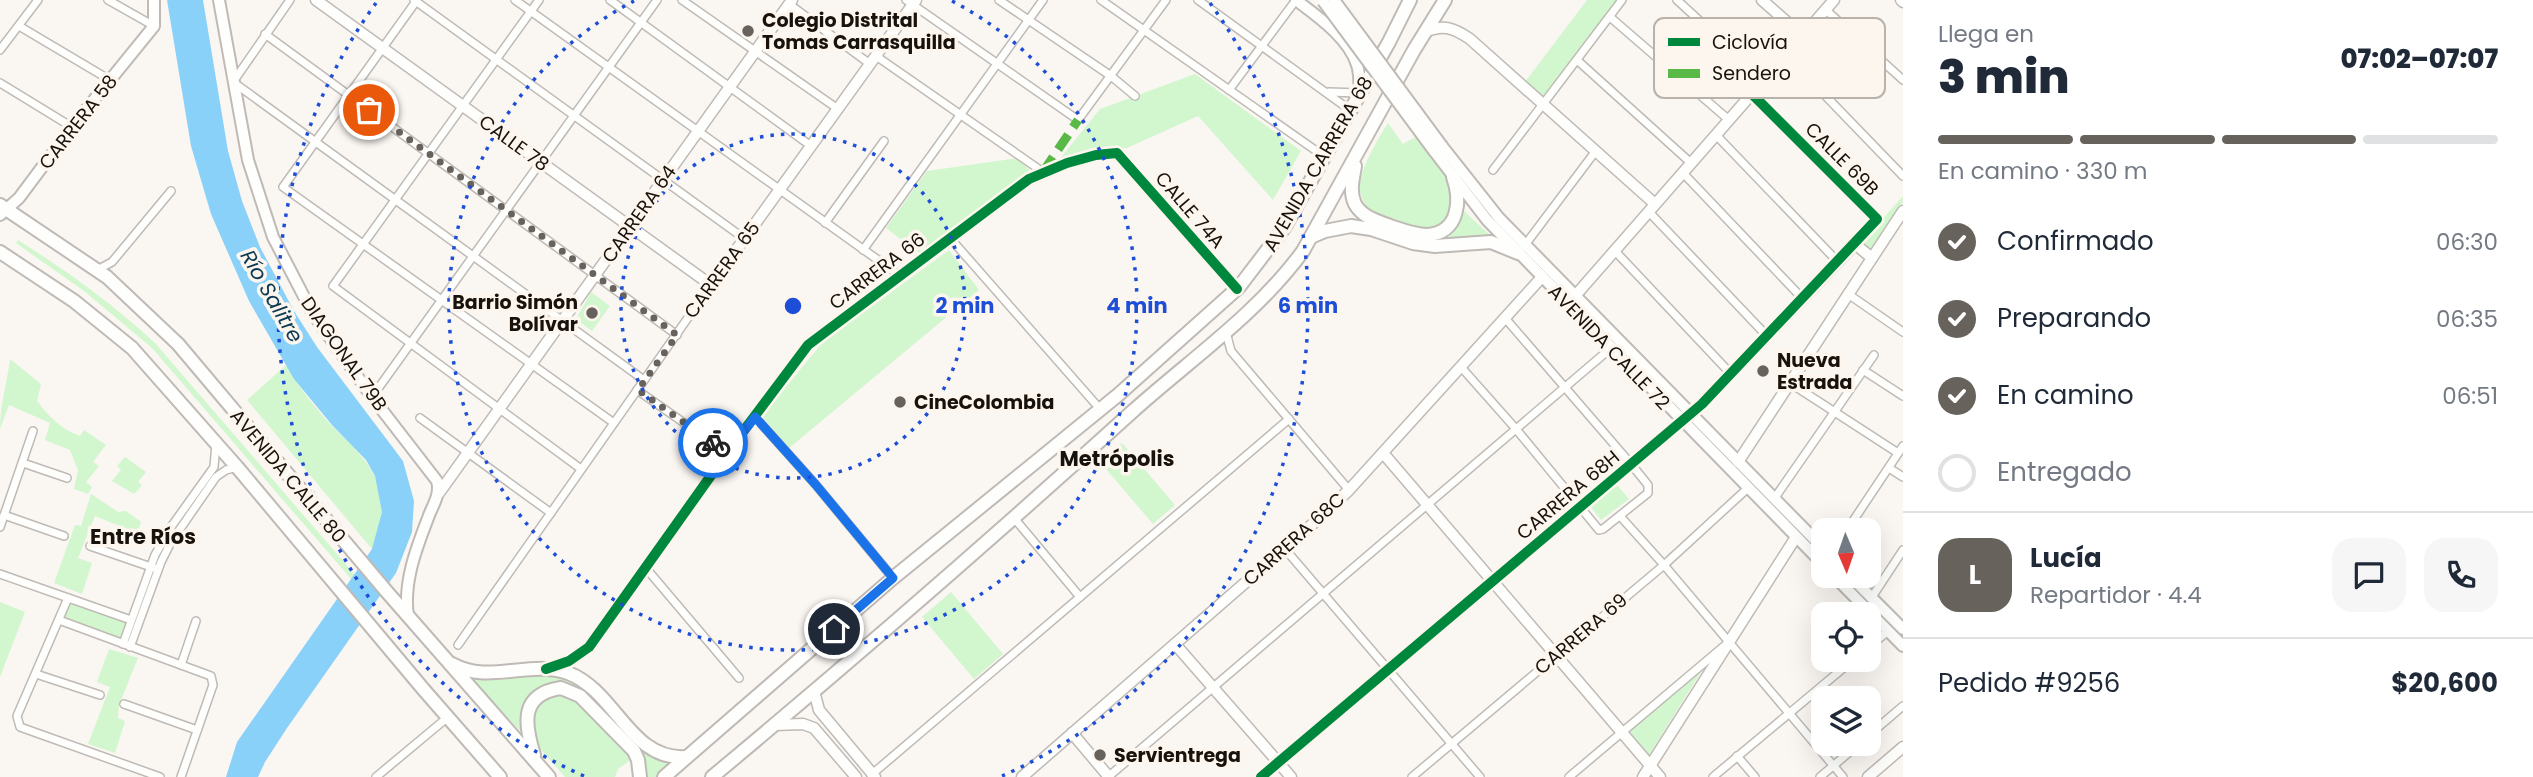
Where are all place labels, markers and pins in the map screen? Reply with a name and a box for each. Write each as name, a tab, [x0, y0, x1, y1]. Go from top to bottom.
place label: Colegio Distrital Tomas Carrasquilla	[762, 7, 956, 56]
marker: Colegio Distrital Tomas Carrasquilla	[740, 23, 756, 39]
pin	[339, 80, 399, 140]
place label: Barrio Simón Bolívar	[452, 289, 578, 338]
centre of rings	[781, 294, 805, 318]
marker: Barrio Simón Bolívar	[584, 305, 600, 321]
place label: Nueva Estrada	[1777, 347, 1852, 396]
marker: Nueva Estrada	[1755, 363, 1771, 379]
place label: CineColombia	[914, 389, 1054, 416]
marker: CineColombia	[892, 394, 908, 410]
pin	[804, 599, 864, 659]
place label: Servientrega	[1114, 742, 1241, 769]
marker: Servientrega	[1092, 747, 1108, 763]

